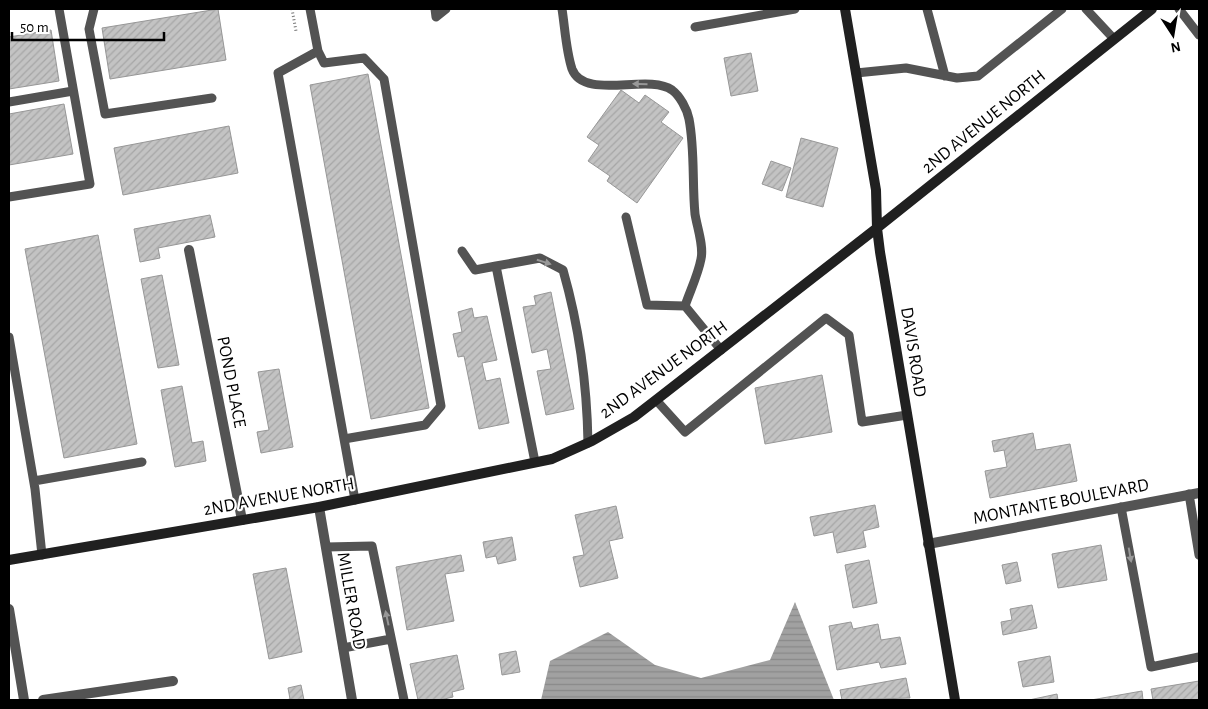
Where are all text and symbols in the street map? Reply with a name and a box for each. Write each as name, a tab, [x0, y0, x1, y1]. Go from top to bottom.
scale bar	[12, 10, 165, 42]
north arrow	[1148, 10, 1198, 60]
text: 50 m	[20, 20, 49, 35]
text: N	[1169, 39, 1182, 55]
street label: 2ND AVENUE NORTH	[919, 67, 1049, 177]
one-way arrow	[632, 80, 648, 88]
one-way arrow	[537, 258, 552, 266]
street label: DAVIS ROAD	[897, 306, 929, 398]
street label: 2ND AVENUE NORTH	[597, 318, 731, 422]
street label: POND PLACE	[213, 335, 249, 430]
street label: 2ND AVENUE NORTH	[202, 475, 356, 519]
street label: MONTANTE BOULEVARD	[972, 476, 1150, 528]
one-way arrow	[1127, 548, 1135, 564]
street label: MILLER ROAD	[334, 551, 368, 651]
one-way arrow	[383, 611, 391, 626]

